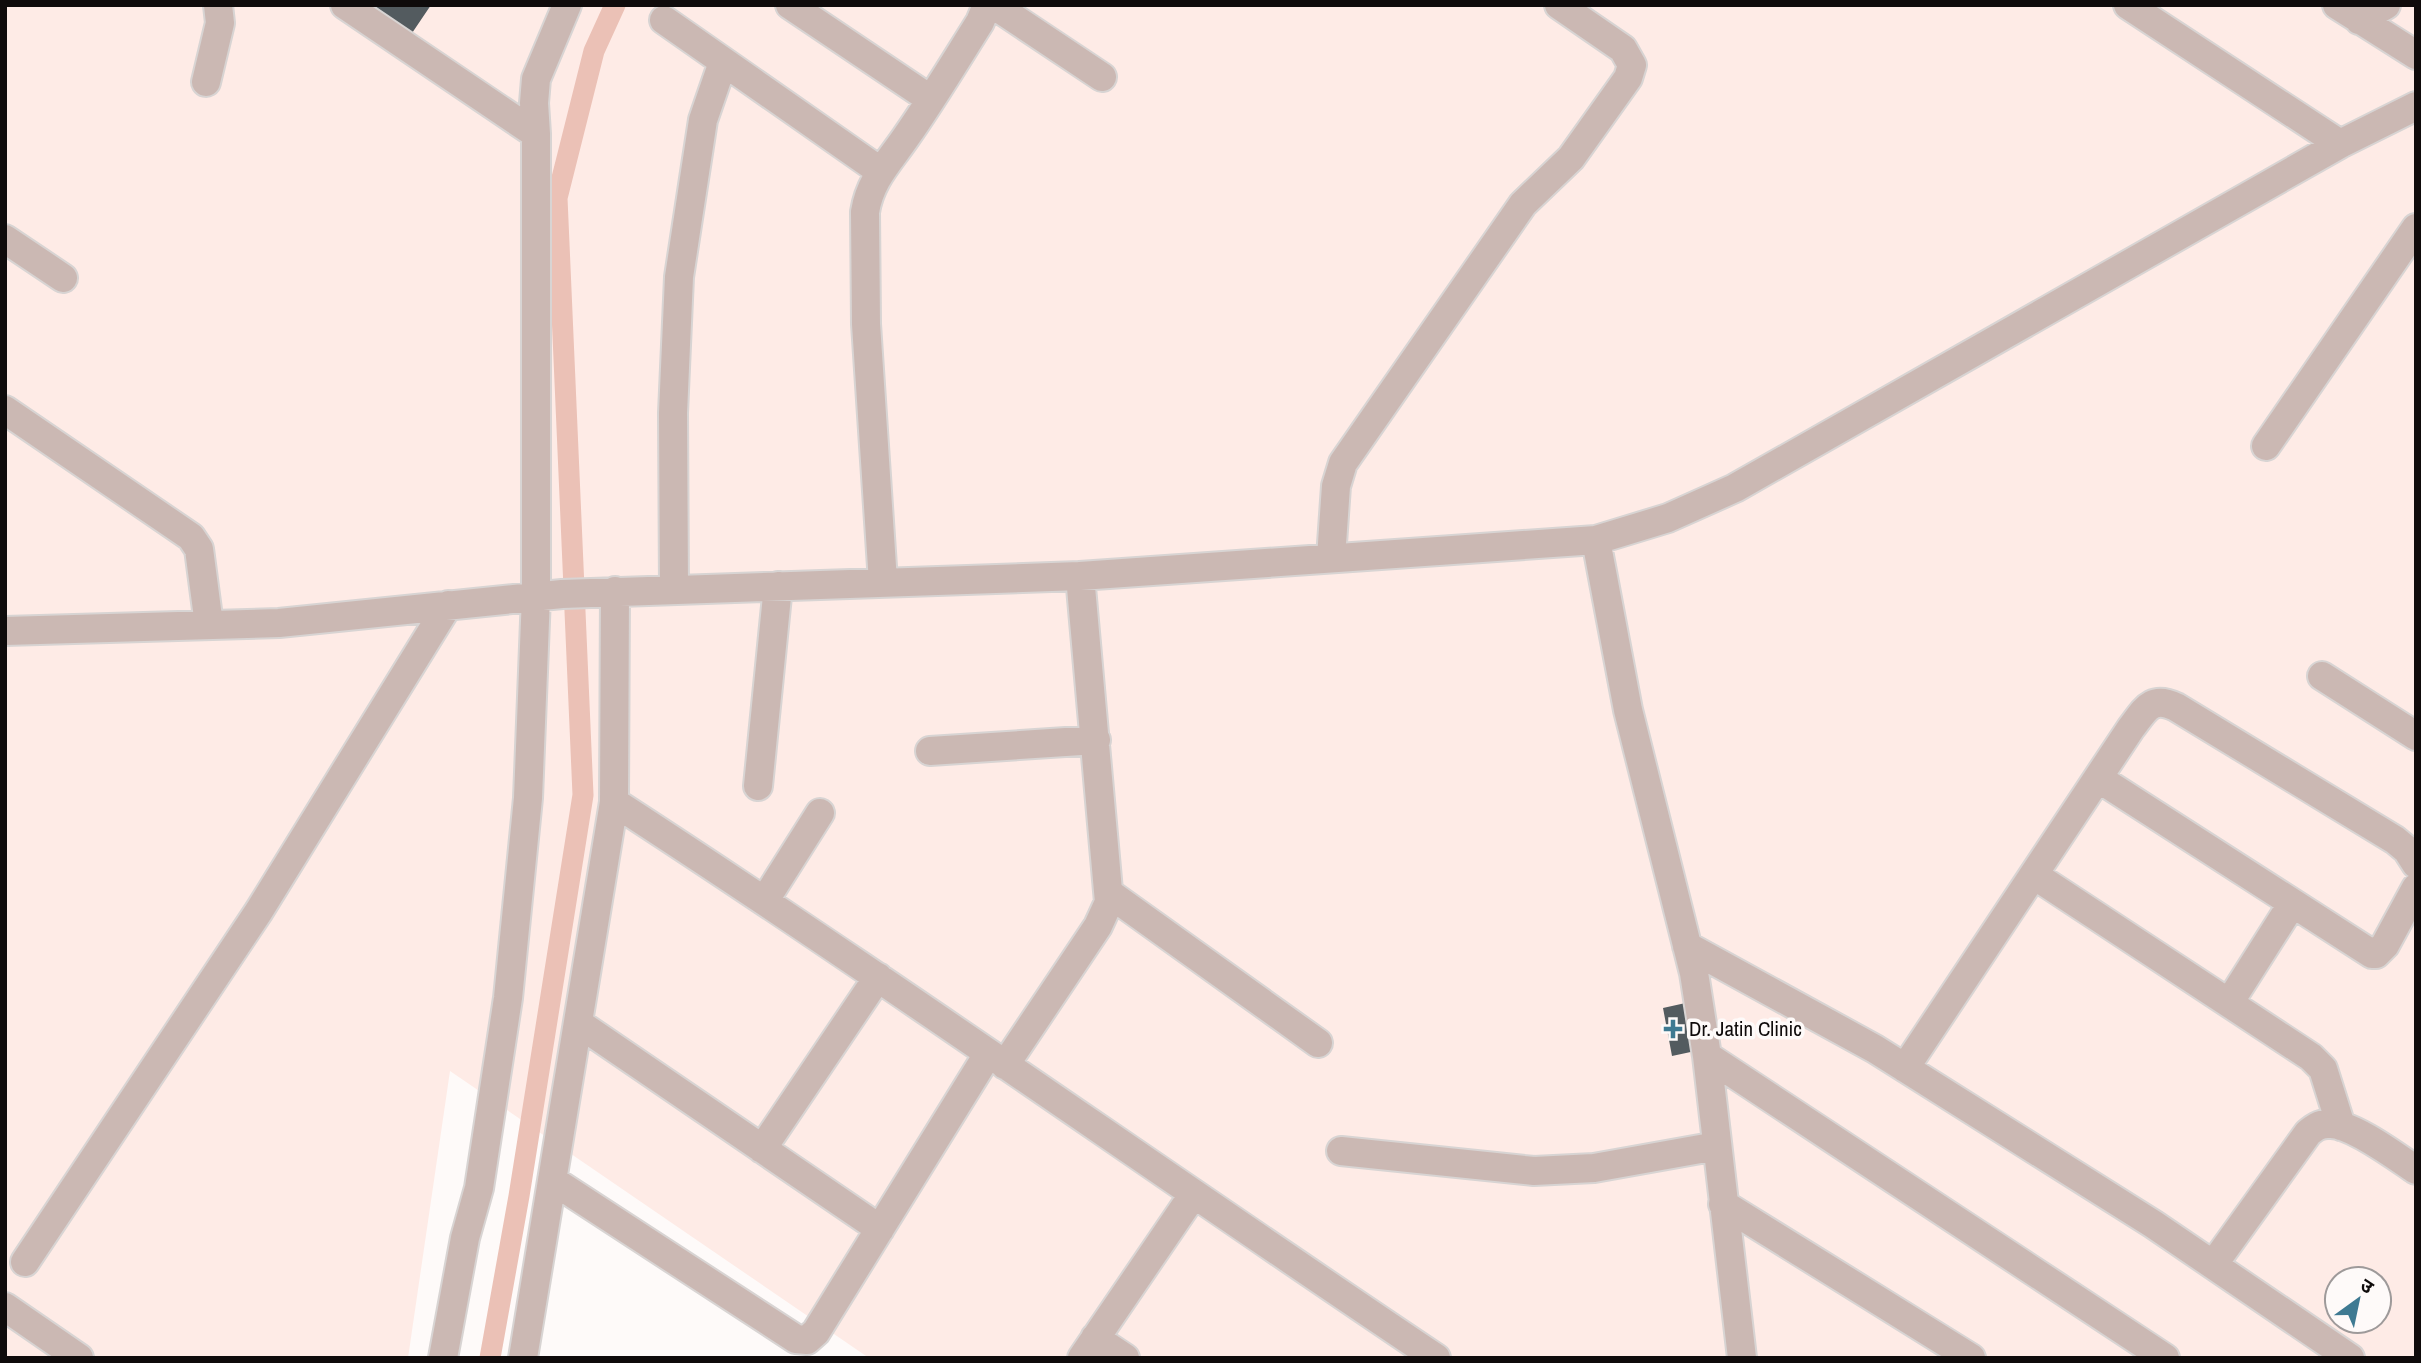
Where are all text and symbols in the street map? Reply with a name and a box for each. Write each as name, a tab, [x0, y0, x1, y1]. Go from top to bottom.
place label: Dr. Jatin Clinic	[1689, 1014, 1802, 1043]
marker: Dr. Jatin Clinic	[1663, 1019, 1683, 1039]
north arrow	[2323, 1265, 2393, 1335]
text: उ	[2356, 1272, 2380, 1300]

